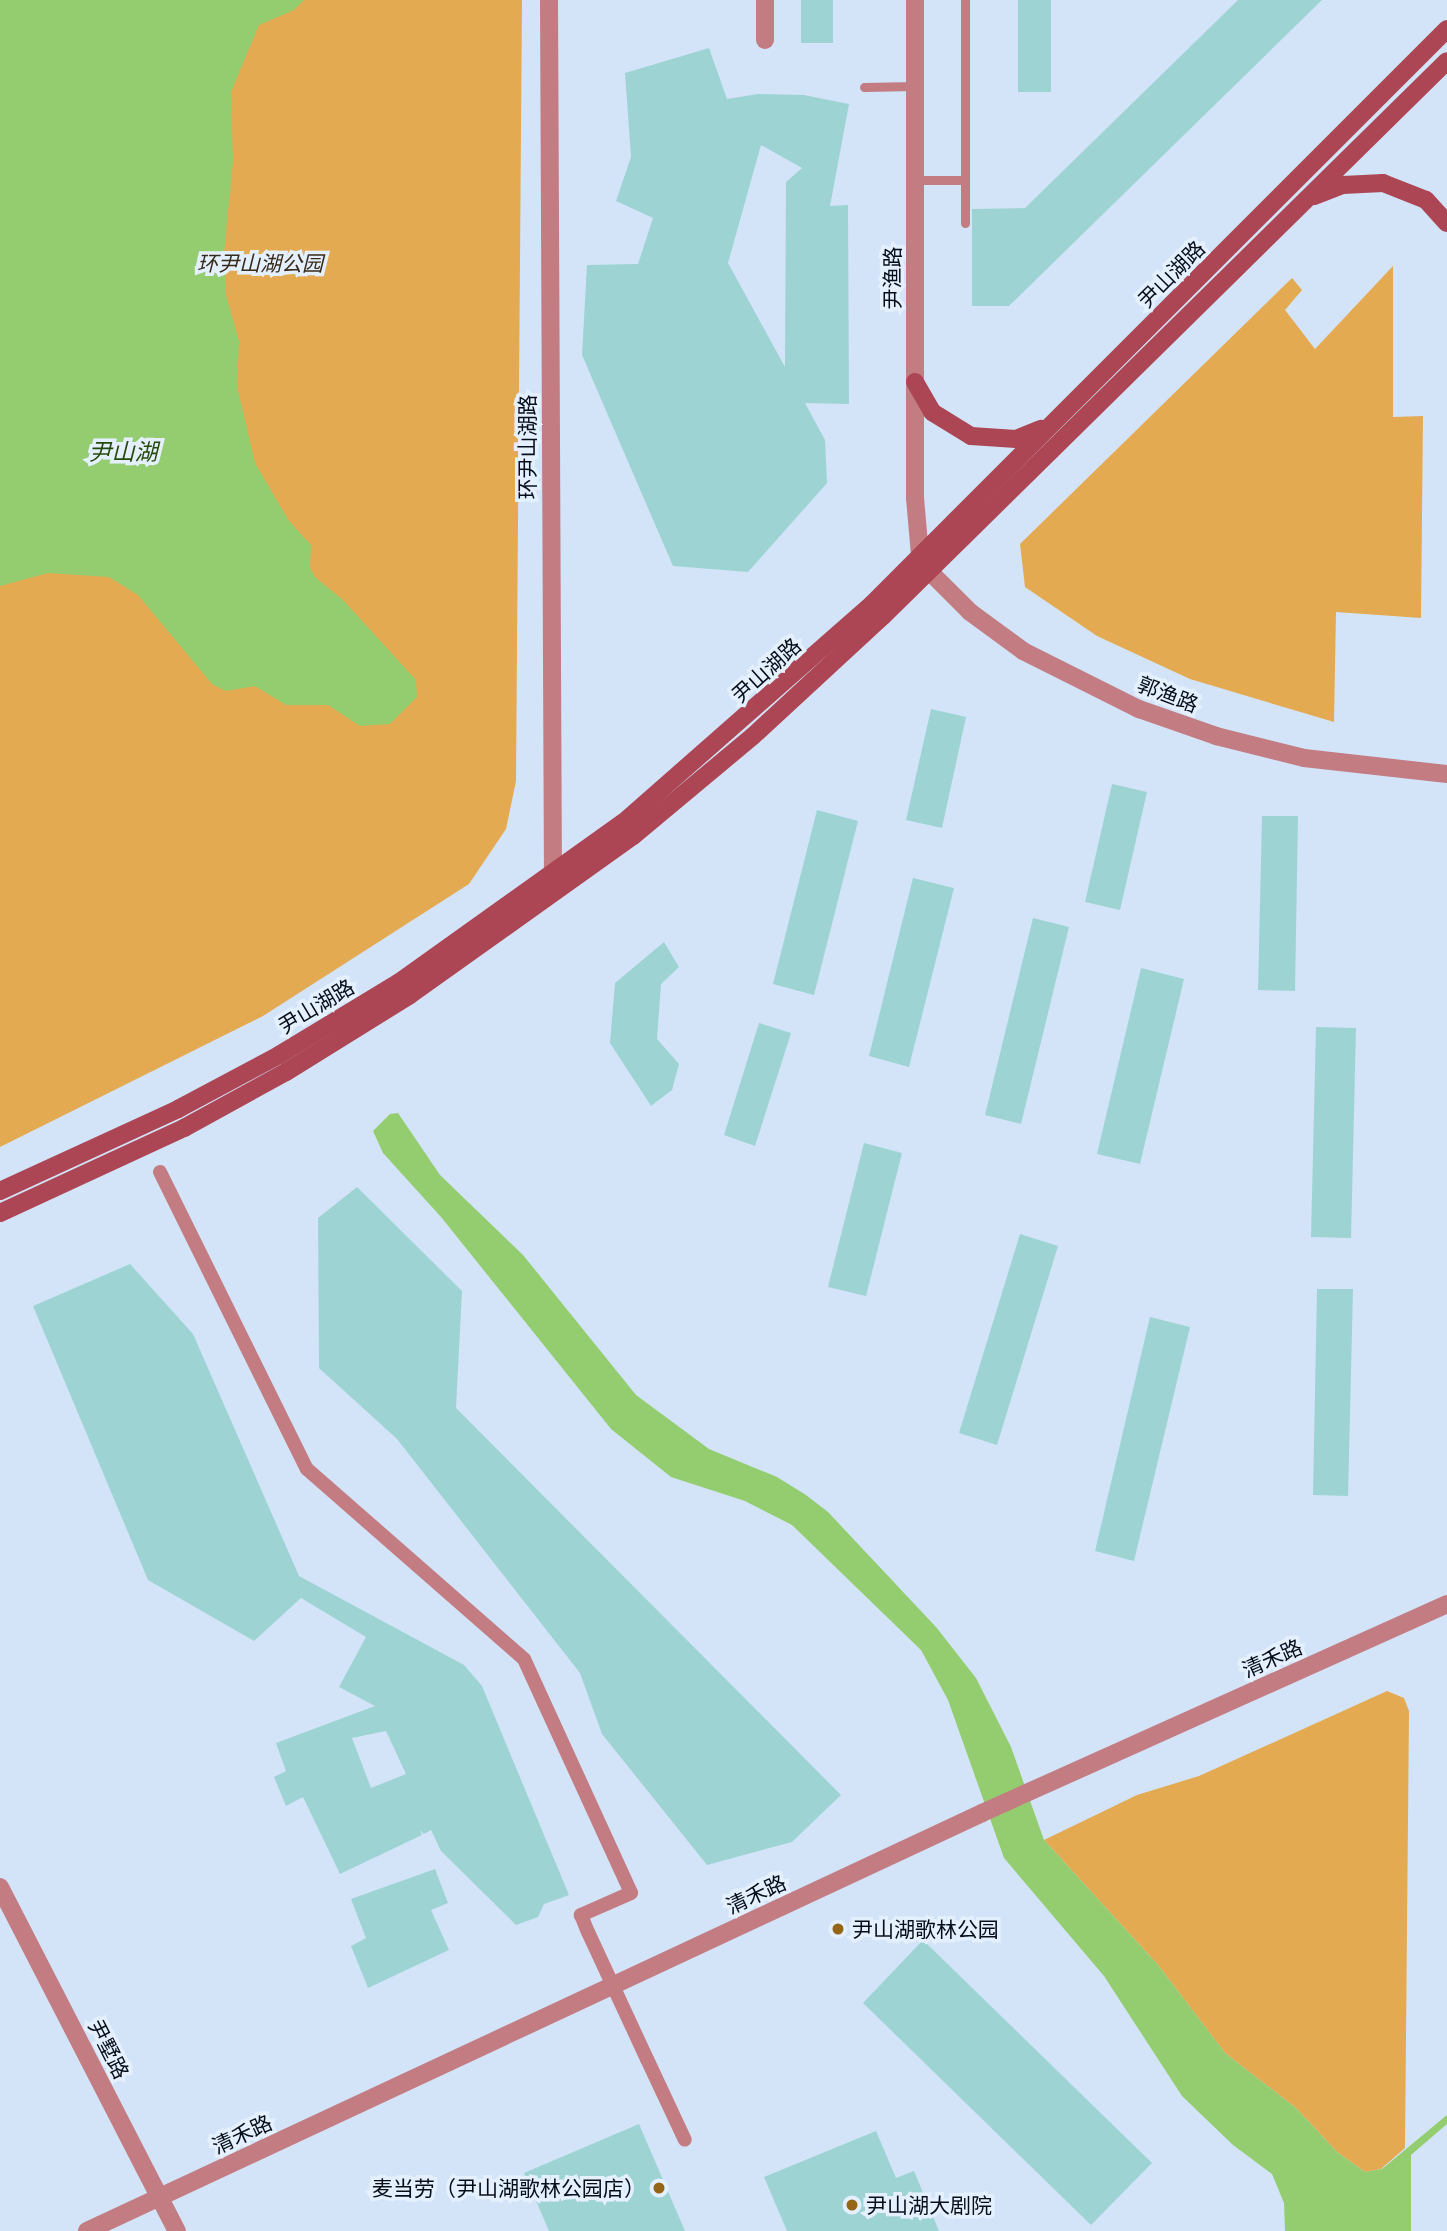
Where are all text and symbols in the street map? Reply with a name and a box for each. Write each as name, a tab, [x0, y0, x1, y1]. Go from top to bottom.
street label: 尹山湖路	[1132, 235, 1210, 313]
street label: 尹渔路	[879, 247, 905, 309]
park label: 环尹山湖公园	[197, 250, 323, 276]
street label: 环尹山湖路	[514, 395, 540, 499]
water label: 尹山湖	[89, 438, 157, 466]
street label: 尹山湖路	[726, 633, 806, 707]
street label: 郭渔路	[1134, 671, 1202, 717]
street label: 尹山湖路	[274, 974, 358, 1038]
street label: 清禾路	[1238, 1634, 1306, 1682]
street label: 清禾路	[722, 1869, 790, 1919]
place label: 尹山湖歌林公园	[852, 1916, 999, 1942]
marker: 尹山湖歌林公园	[830, 1921, 846, 1937]
street label: 尹墅路	[83, 2015, 135, 2083]
street label: 清禾路	[208, 2109, 276, 2159]
place label: 麦当劳（尹山湖歌林公园店）	[372, 2175, 645, 2201]
marker: 麦当劳（尹山湖歌林公园店）	[651, 2180, 667, 2196]
place label: 尹山湖大剧院	[866, 2192, 992, 2218]
marker: 尹山湖大剧院	[844, 2197, 860, 2213]

